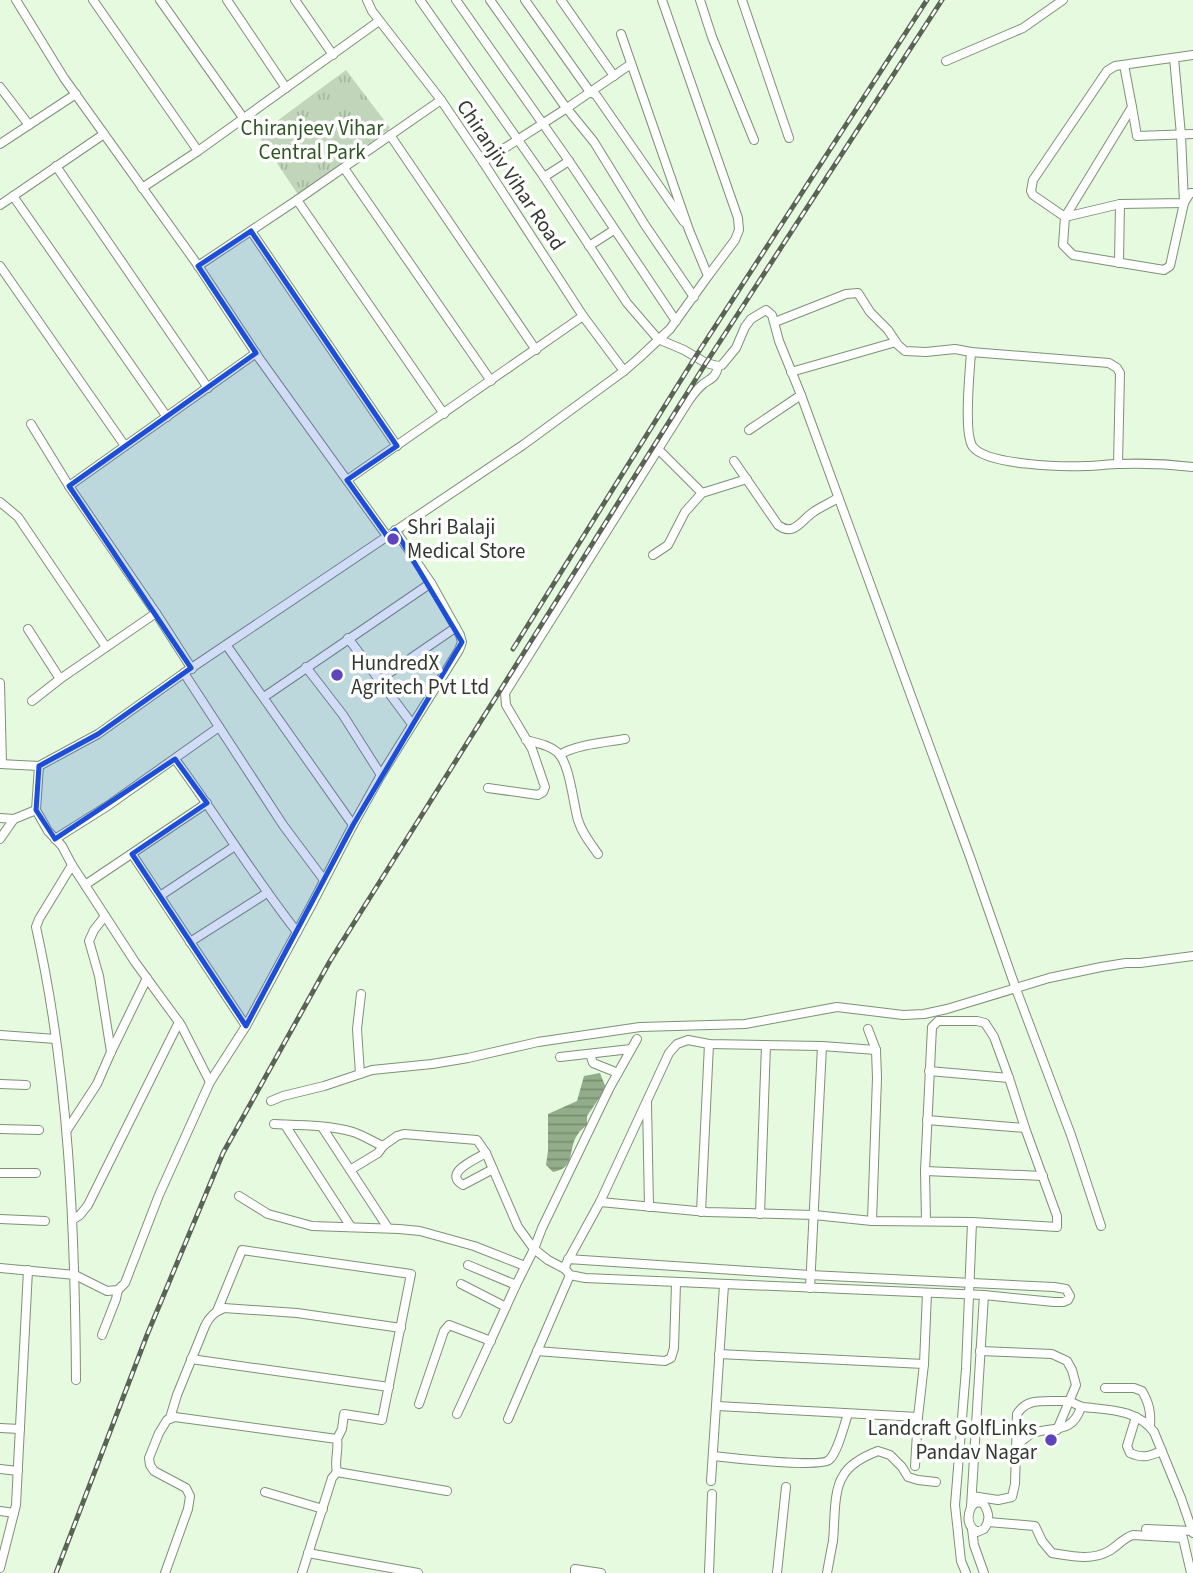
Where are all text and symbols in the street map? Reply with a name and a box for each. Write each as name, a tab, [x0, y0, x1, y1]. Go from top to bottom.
street label: Chiranjiv Vihar Road	[449, 94, 573, 256]
park label: Chiranjeev Vihar Central Park	[241, 113, 384, 167]
place label: Shri Balaji Medical Store	[407, 512, 525, 566]
marker: Shri Balaji Medical Store	[385, 531, 401, 547]
place label: HundredX Agritech Pvt Ltd	[351, 648, 489, 702]
marker: HundredX Agritech Pvt Ltd	[329, 667, 345, 683]
place label: Landcraft GolfLinks Pandav Nagar	[868, 1413, 1038, 1467]
marker: Landcraft GolfLinks Pandav Nagar	[1043, 1432, 1059, 1448]

